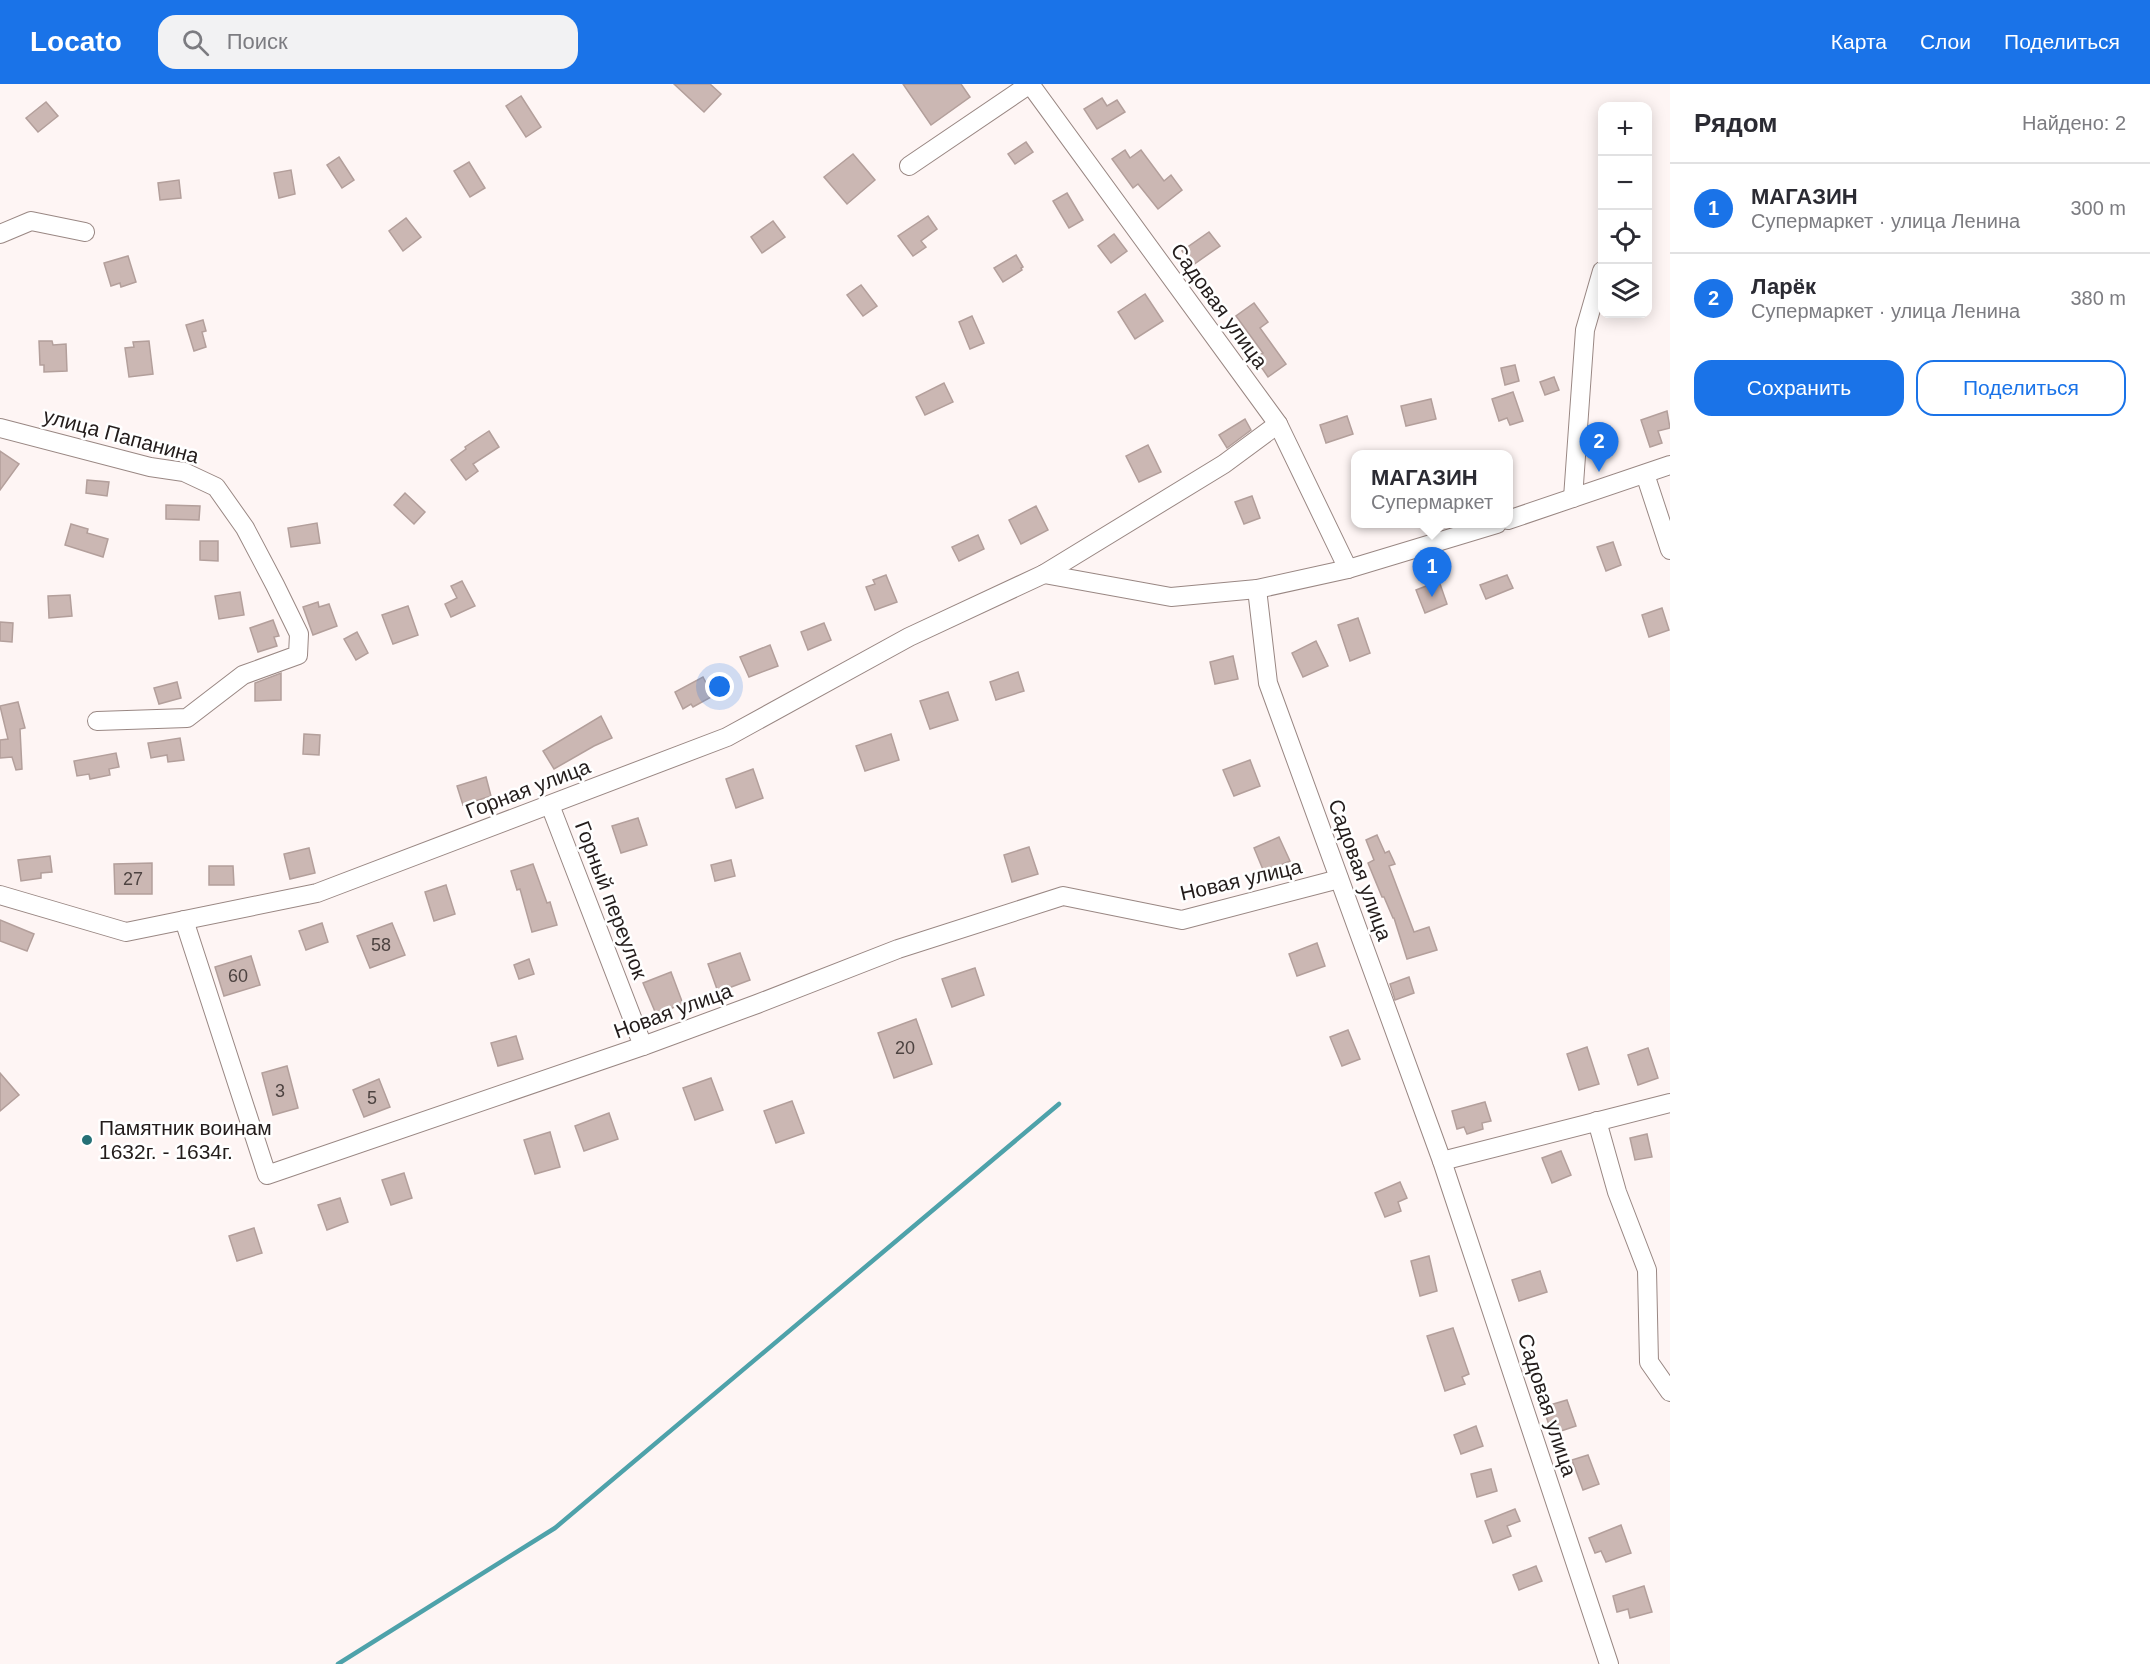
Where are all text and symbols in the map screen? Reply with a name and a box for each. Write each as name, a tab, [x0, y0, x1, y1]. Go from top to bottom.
search box	[158, 15, 578, 69]
text: Locato	[30, 26, 122, 57]
icon: search	[179, 26, 212, 59]
text: Поиск	[227, 29, 288, 54]
text: Карта	[1831, 30, 1887, 53]
text: Слои	[1920, 30, 1971, 53]
text: Поделиться	[2004, 30, 2120, 53]
map controls	[1598, 102, 1652, 318]
button: +	[1598, 102, 1652, 156]
text: Рядом	[1694, 108, 1777, 138]
text: Найдено: 2	[2022, 112, 2126, 134]
button: −	[1598, 156, 1652, 210]
text: МАГАЗИН	[1751, 184, 1858, 209]
text: 1	[1708, 197, 1719, 219]
text: 300 m	[2070, 197, 2126, 219]
button: locate	[1598, 210, 1652, 264]
text: Супермаркет · улица Ленина	[1751, 210, 2020, 232]
street label: Садовая улица	[1166, 239, 1273, 373]
button: layers	[1598, 264, 1652, 318]
text: Ларёк	[1751, 274, 1816, 299]
text: 2	[1708, 287, 1719, 309]
text: 380 m	[2070, 287, 2126, 309]
text: Супермаркет · улица Ленина	[1751, 300, 2020, 322]
button: Сохранить	[1694, 360, 1904, 416]
button: Поделиться	[1916, 360, 2126, 416]
street label: улица Папанина	[41, 404, 202, 467]
pin: 2	[1580, 422, 1618, 472]
popup	[1351, 450, 1513, 528]
text: МАГАЗИН	[1371, 465, 1478, 490]
text: Супермаркет	[1371, 491, 1493, 513]
pin: 1	[1412, 548, 1452, 597]
your location	[705, 672, 734, 701]
street label: Горная улица	[462, 754, 594, 823]
street label: Садовая улица	[1324, 796, 1397, 944]
street label: Горный переулок	[571, 818, 652, 983]
street label: Новая улица	[1178, 854, 1304, 905]
house number: 27	[123, 869, 143, 889]
house number: 58	[371, 935, 391, 955]
house number: 60	[228, 966, 248, 986]
street label: Новая улица	[610, 978, 735, 1043]
house number: 20	[895, 1038, 915, 1058]
house number: 3	[275, 1081, 285, 1101]
house number: 5	[367, 1088, 377, 1108]
place label: Памятник воинам 1632г. - 1634г.	[99, 1116, 272, 1163]
marker: Памятник воинам 1632г. - 1634г.	[80, 1133, 94, 1147]
street label: Садовая улица	[1514, 1331, 1581, 1479]

